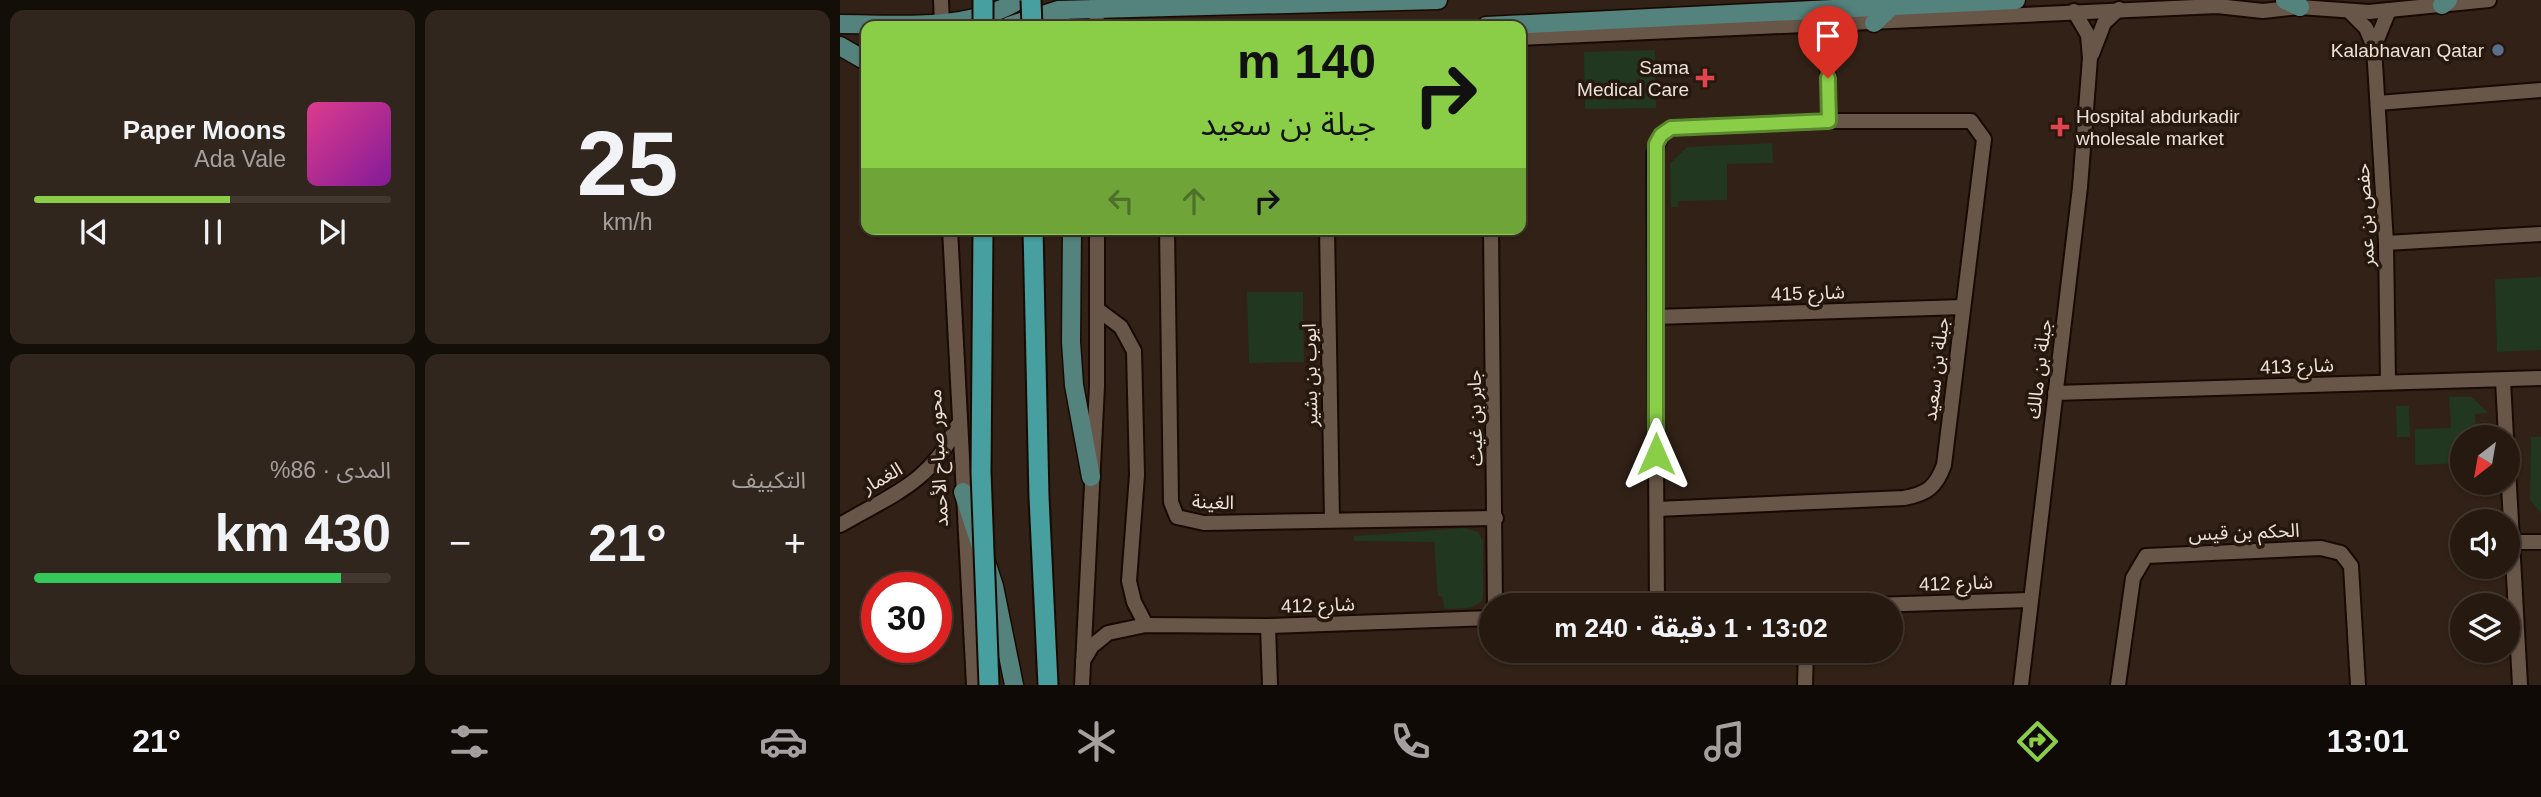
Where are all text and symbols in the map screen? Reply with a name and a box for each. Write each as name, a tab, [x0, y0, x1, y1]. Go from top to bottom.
pin	[1798, 6, 1858, 78]
icon: arrive	[1809, 17, 1847, 55]
text: 140 m	[1237, 34, 1376, 88]
place label: Kalabhavan Qatar	[2331, 40, 2485, 61]
marker: Kalabhavan Qatar	[2490, 42, 2506, 58]
icon: right	[1400, 49, 1491, 140]
place label: Sama Medical Care	[1577, 57, 1689, 100]
marker: Sama Medical Care	[1695, 68, 1715, 88]
text: جبلة بن سعيد	[1201, 106, 1376, 142]
place label: Hospital abdurkadir wholesale market	[2075, 106, 2240, 149]
text: 25	[577, 113, 678, 214]
text: Paper Moons	[123, 115, 286, 145]
marker: Hospital abdurkadir wholesale market	[2050, 117, 2070, 137]
text: Ada Vale	[194, 146, 286, 172]
street label: حفص بن عمر	[2352, 163, 2379, 268]
icon: left	[1102, 182, 1140, 220]
icon: ahead	[1175, 182, 1213, 220]
icon: right	[1248, 182, 1286, 220]
text: km/h	[603, 209, 652, 235]
icon: previous	[75, 213, 113, 251]
icon: pause	[194, 213, 232, 251]
icon: next	[313, 213, 351, 251]
street label: شارع 415	[1771, 281, 1845, 308]
street label: جبلة بن سعيد	[1919, 316, 1954, 422]
street label: جبلة بن مالك	[2022, 318, 2057, 420]
street label: ايوب بن بشير	[1299, 323, 1322, 428]
street label: شارع 413	[2260, 354, 2334, 381]
street label: جابر بن غيث	[1464, 370, 1487, 466]
street label: محور صباح الأحمد	[924, 388, 955, 527]
position arrow	[1619, 417, 1693, 491]
north arrow	[2450, 425, 2520, 495]
map controls	[2450, 425, 2520, 663]
text: المدى · 86%	[270, 457, 391, 483]
street label: الغمار	[857, 458, 906, 499]
text: التكييف	[732, 467, 806, 493]
street label: الغينة	[1192, 491, 1234, 513]
text: 430 km	[215, 504, 391, 562]
button: sound	[2450, 509, 2520, 579]
text: 21°	[588, 514, 667, 572]
street label: الحكم بن قيس	[2188, 520, 2300, 548]
text: −	[449, 522, 471, 564]
text: +	[784, 522, 806, 564]
street label: شارع 412	[1919, 571, 1993, 598]
speed limit sign: 30	[861, 572, 952, 663]
street label: شارع 412	[1281, 593, 1355, 620]
button: layers	[2450, 593, 2520, 663]
text: 13:02 · 1 دقيقة · 240 m	[1554, 613, 1828, 643]
icon: filters	[445, 717, 494, 766]
icon: car	[759, 717, 808, 766]
icon: climate	[1072, 717, 1121, 766]
icon: phone	[1386, 717, 1435, 766]
icon: music	[1700, 717, 1749, 766]
icon: directions	[2013, 717, 2062, 766]
text: 21°	[132, 723, 181, 759]
text: 13:01	[2327, 723, 2409, 759]

